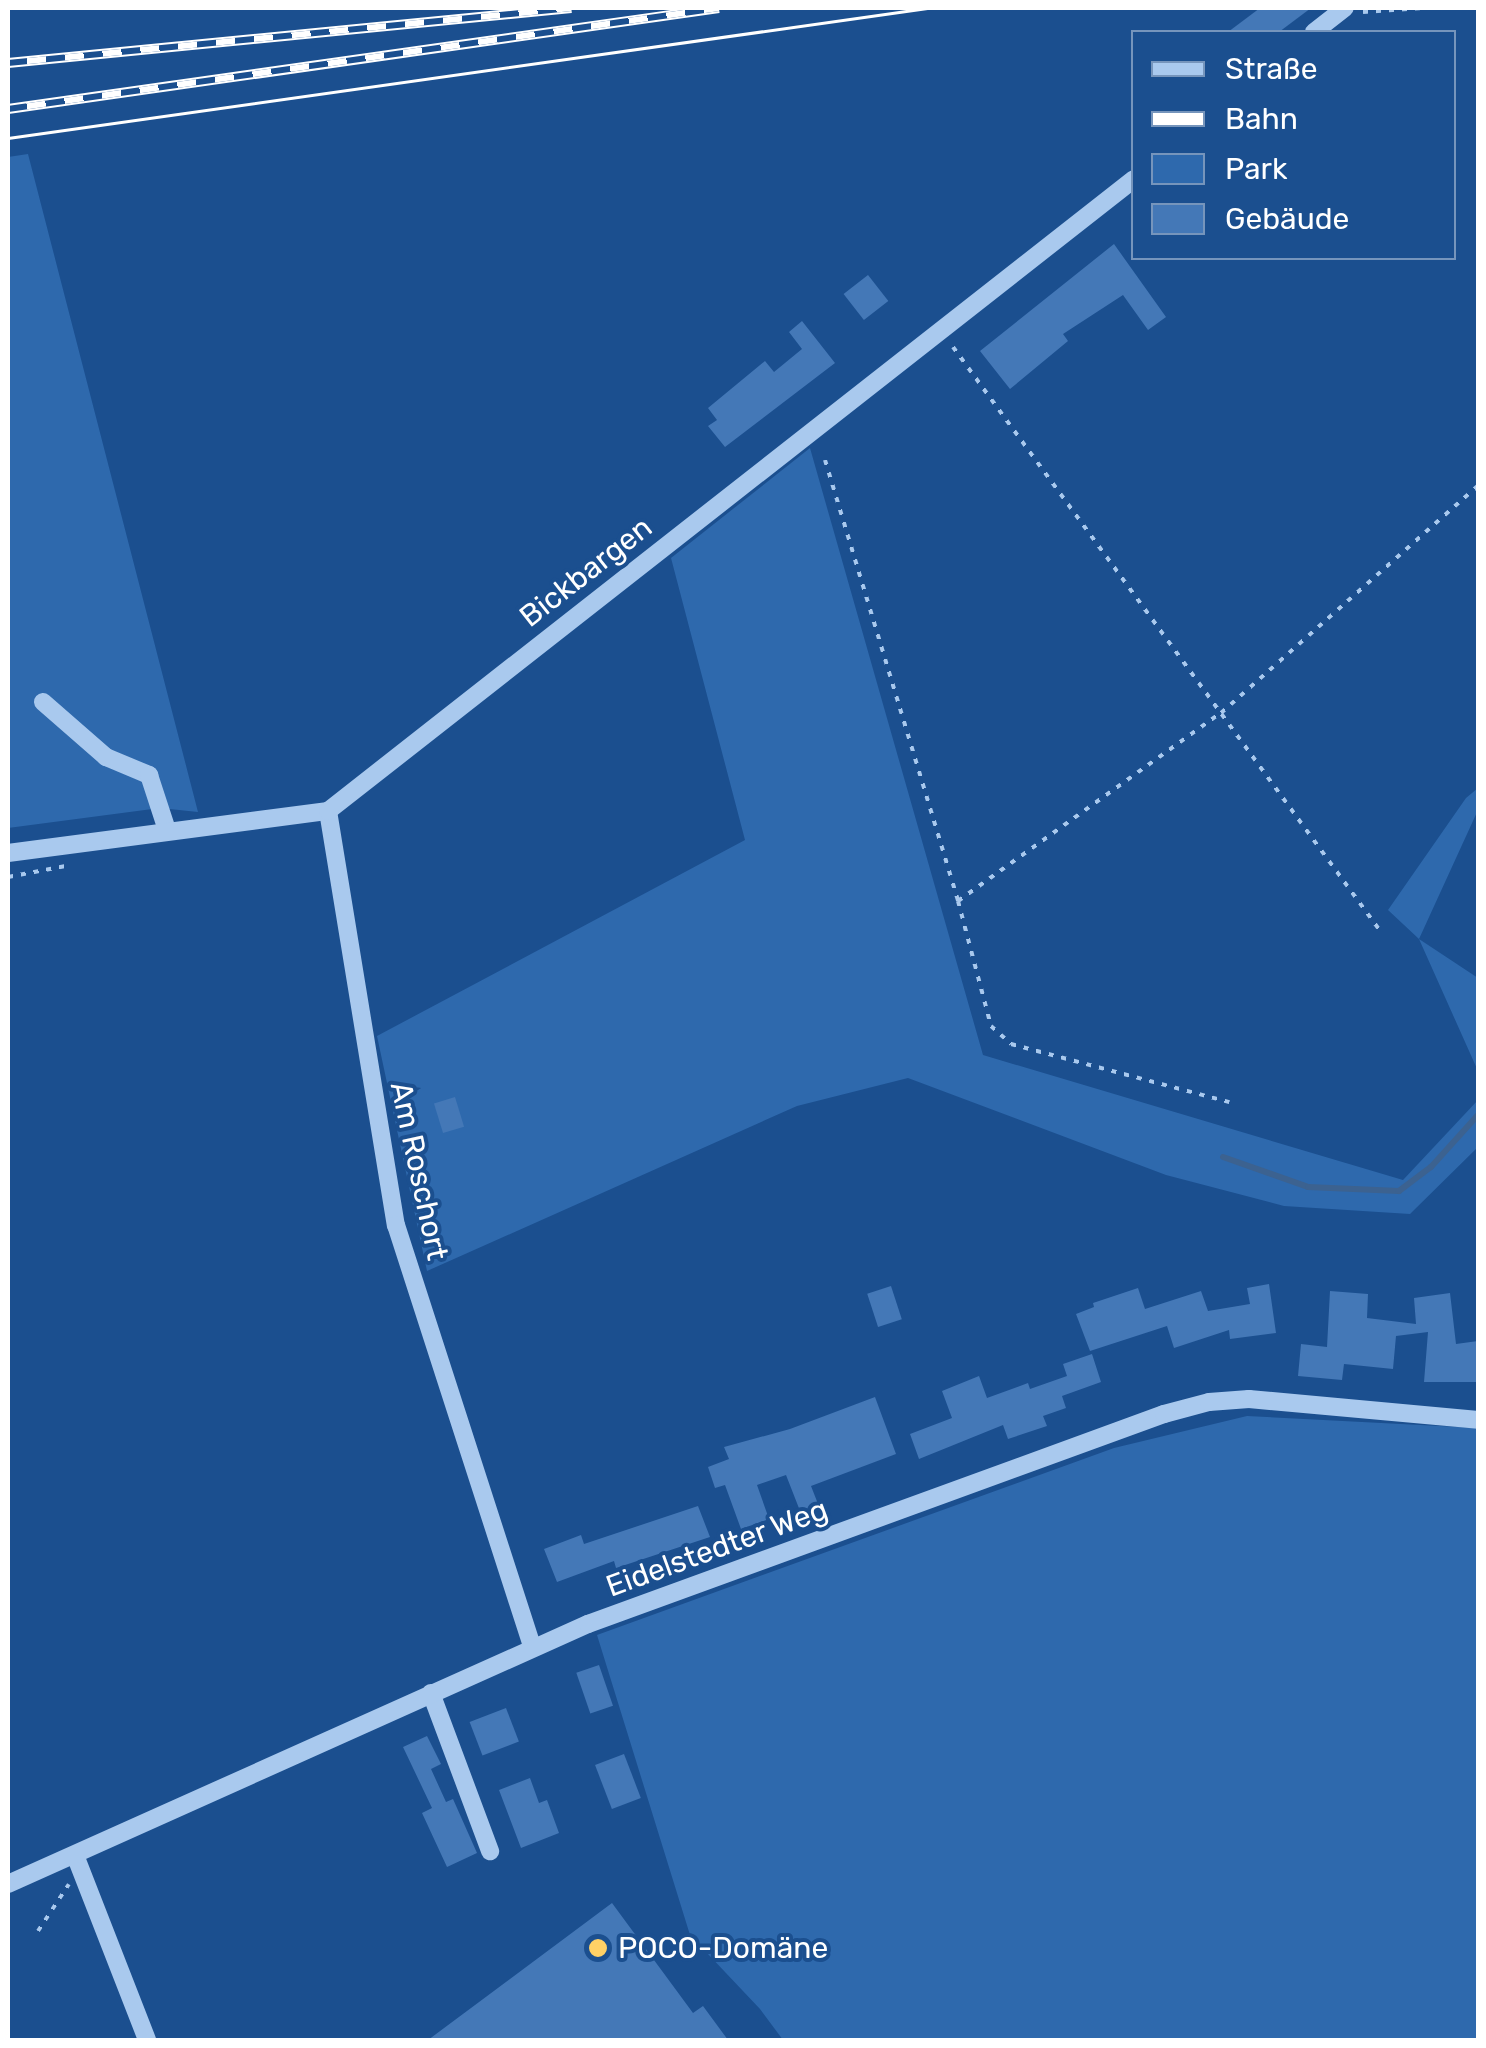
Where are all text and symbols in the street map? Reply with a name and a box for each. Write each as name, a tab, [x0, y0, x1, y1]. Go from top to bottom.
legend	[1131, 30, 1456, 260]
text: Straße	[1225, 51, 1318, 87]
text: Bahn	[1225, 101, 1298, 137]
text: Park	[1225, 151, 1287, 187]
text: Gebäude	[1225, 201, 1349, 237]
street label: Bickbargen	[513, 509, 659, 635]
street label: Am Roschort	[383, 1079, 455, 1263]
street label: Eidelstedter Weg	[601, 1491, 833, 1605]
place label: POCO-Domäne	[618, 1930, 828, 1966]
marker: POCO-Domäne	[587, 1937, 609, 1959]

